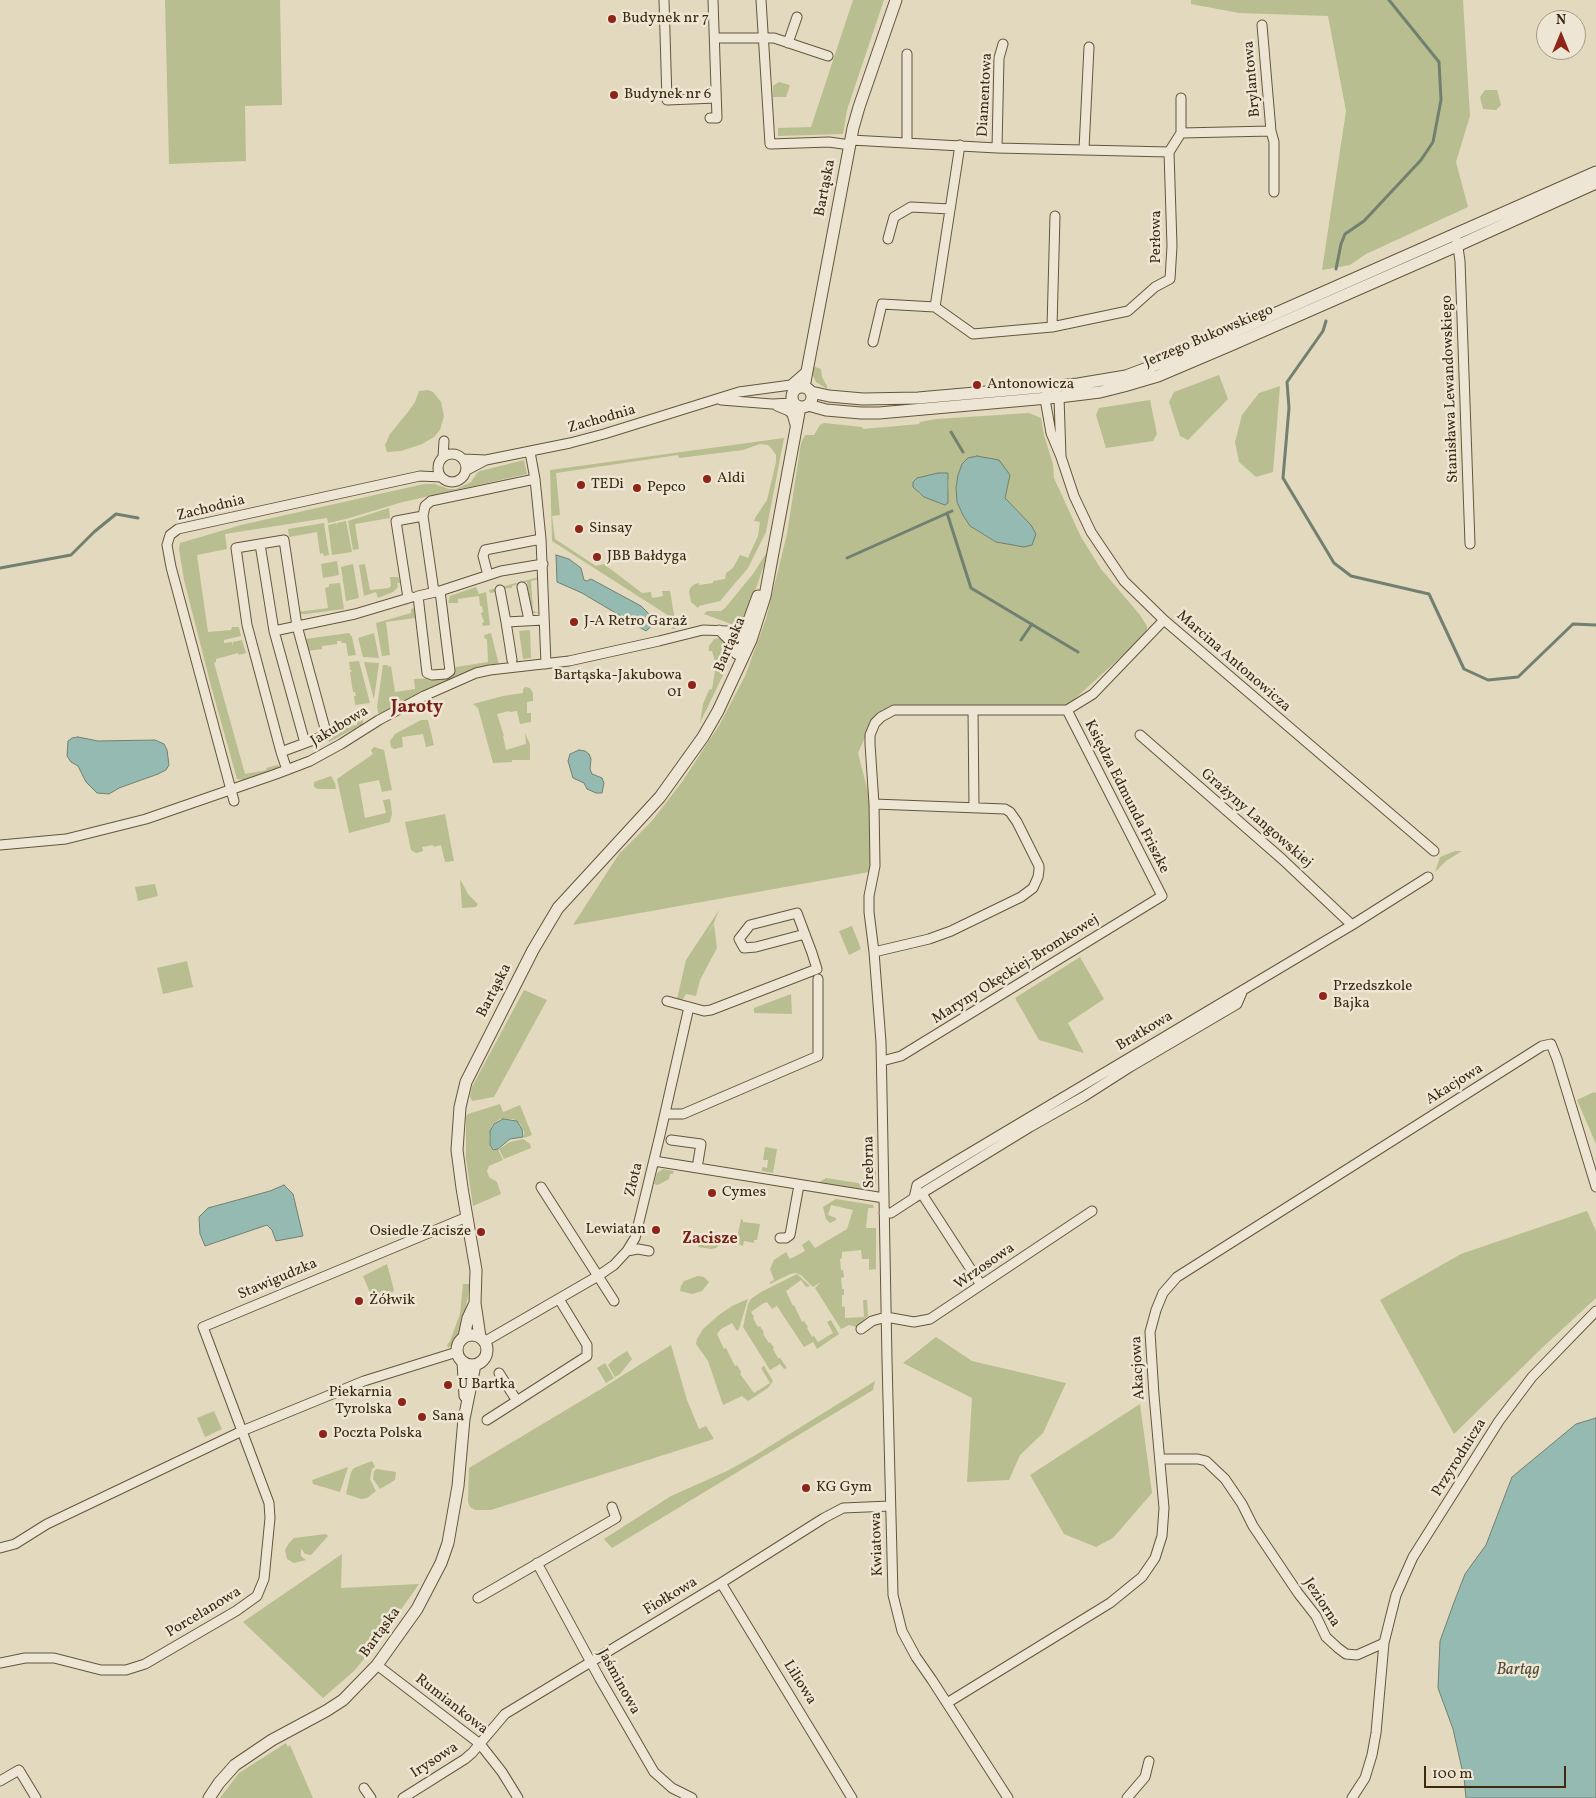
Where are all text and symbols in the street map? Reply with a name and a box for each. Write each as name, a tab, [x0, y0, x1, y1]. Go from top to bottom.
place label: Budynek nr 7	[622, 10, 709, 28]
north arrow	[1536, 10, 1586, 60]
text: N	[1556, 11, 1566, 30]
marker: Budynek nr 7	[606, 13, 618, 25]
street label: Brylantowa	[1241, 40, 1265, 118]
street label: Diamentowa	[975, 52, 997, 138]
place label: Budynek nr 6	[624, 86, 711, 104]
marker: Budynek nr 6	[608, 89, 620, 101]
street label: Bartąska	[812, 158, 840, 218]
street label: Perłowa	[1148, 210, 1166, 264]
street label: Stanisława Lewandowskiego	[1439, 295, 1463, 483]
street label: Jerzego Bukowskiego	[1142, 302, 1276, 372]
place label: Antonowicza	[987, 376, 1074, 394]
marker: Antonowicza	[971, 379, 983, 391]
street label: Zachodnia	[566, 402, 638, 438]
place label: Aldi	[717, 470, 745, 488]
marker: Aldi	[701, 473, 713, 485]
place label: TEDi	[591, 476, 624, 494]
marker: TEDi	[575, 479, 587, 491]
place label: Pepco	[647, 479, 686, 497]
marker: Pepco	[631, 482, 643, 494]
street label: Zachodnia	[175, 492, 247, 526]
place label: Sinsay	[589, 520, 632, 538]
marker: Sinsay	[573, 523, 585, 535]
place label: JBB Bałdyga	[607, 548, 687, 566]
marker: JBB Bałdyga	[591, 551, 603, 563]
street label: Marcina Antonowicza	[1172, 607, 1294, 717]
place label: J-A Retro Garaż	[584, 613, 687, 631]
street label: Bartąska	[711, 615, 751, 675]
marker: J-A Retro Garaż	[568, 616, 580, 628]
place label: Bartąska-Jakubowa 01	[554, 667, 682, 702]
marker: Bartąska-Jakubowa 01	[686, 679, 698, 691]
district label: Jaroty	[391, 698, 443, 720]
street label: Jakubowa	[308, 703, 372, 751]
street label: Księdza Edmunda Friszke	[1080, 717, 1172, 877]
street label: Grażyny Langowskiej	[1196, 766, 1316, 872]
street label: Maryny Okęckiej-Bromkowej	[929, 911, 1103, 1029]
street label: Bartąska	[474, 961, 516, 1021]
place label: Przedszkole Bajka	[1333, 978, 1412, 1013]
marker: Przedszkole Bajka	[1317, 990, 1329, 1002]
street label: Bratkowa	[1113, 1008, 1177, 1056]
street label: Akacjowa	[1423, 1060, 1487, 1110]
street label: Srebrna	[861, 1136, 879, 1188]
street label: Złota	[622, 1161, 648, 1199]
place label: Cymes	[722, 1184, 766, 1202]
marker: Cymes	[706, 1187, 718, 1199]
place label: Lewiatan	[586, 1221, 646, 1239]
place label: Osiedle Zacisze	[370, 1223, 471, 1241]
marker: Lewiatan	[650, 1224, 662, 1236]
marker: Osiedle Zacisze	[475, 1226, 487, 1238]
district label: Zacisze	[682, 1230, 738, 1250]
street label: Wrzosowa	[951, 1240, 1019, 1294]
street label: Stawigudzka	[236, 1255, 320, 1305]
place label: Żółwik	[369, 1292, 415, 1310]
marker: Żółwik	[353, 1295, 365, 1307]
street label: Akacjowa	[1128, 1336, 1150, 1400]
place label: U Bartka	[458, 1376, 515, 1394]
marker: U Bartka	[442, 1379, 454, 1391]
place label: Piekarnia Tyrolska	[329, 1384, 392, 1419]
marker: Piekarnia Tyrolska	[396, 1396, 408, 1408]
place label: Sana	[432, 1408, 464, 1426]
marker: Sana	[416, 1411, 428, 1423]
street label: Przyrodnicza	[1429, 1416, 1491, 1500]
place label: Poczta Polska	[333, 1425, 422, 1443]
marker: Poczta Polska	[317, 1428, 329, 1440]
place label: KG Gym	[816, 1479, 872, 1497]
marker: KG Gym	[800, 1482, 812, 1494]
street label: Kwiatowa	[868, 1511, 888, 1577]
street label: Fiołkowa	[641, 1574, 701, 1620]
street label: Jeziorna	[1299, 1575, 1343, 1631]
street label: Porcelanowa	[163, 1584, 245, 1642]
street label: Bartąska	[357, 1604, 405, 1662]
street label: Jaśminowa	[593, 1646, 643, 1718]
street label: Liliowa	[778, 1658, 820, 1708]
water label: Bartąg	[1496, 1661, 1540, 1681]
street label: Rumiankowa	[411, 1671, 491, 1739]
street label: Irysowa	[408, 1739, 462, 1783]
scale bar	[1426, 1756, 1568, 1788]
text: 100 m	[1432, 1764, 1472, 1785]

